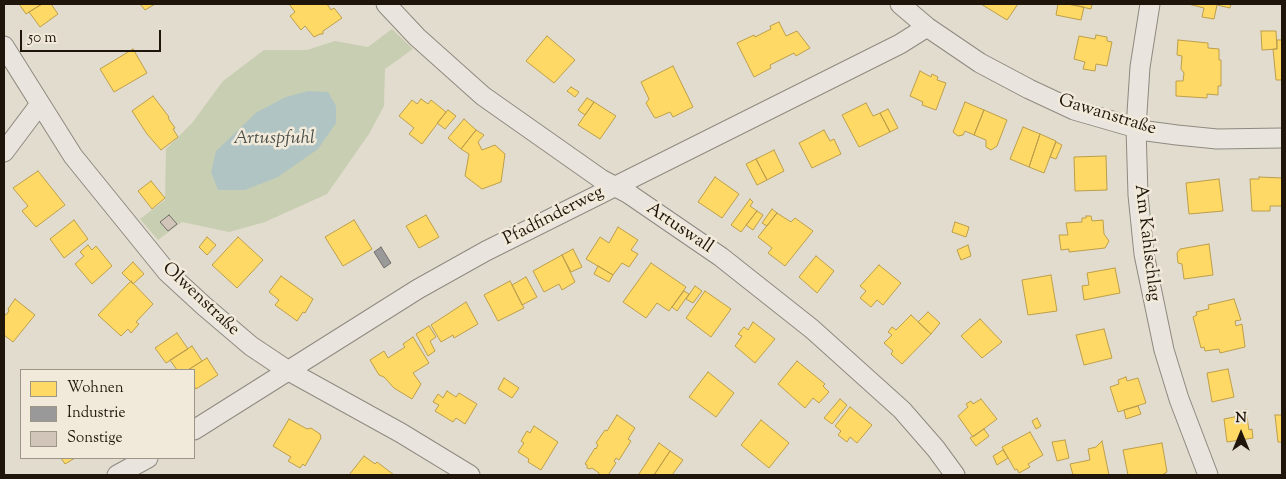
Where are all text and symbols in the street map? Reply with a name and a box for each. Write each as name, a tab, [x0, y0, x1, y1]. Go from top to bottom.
scale bar	[22, 20, 164, 52]
text: 50 m	[28, 28, 57, 49]
street label: Gawanstraße	[1055, 91, 1159, 141]
water label: Artuspfuhl	[233, 129, 315, 151]
street label: Pfadfinderweg	[500, 182, 608, 252]
street label: Am Kahlschlag	[1128, 183, 1164, 303]
street label: Artuswall	[641, 199, 717, 259]
street label: Olwenstraße	[157, 259, 243, 341]
legend	[20, 369, 195, 459]
text: Wohnen	[67, 378, 124, 399]
text: Industrie	[67, 403, 125, 424]
north arrow	[1216, 409, 1266, 459]
text: N	[1235, 409, 1247, 429]
text: Sonstige	[67, 428, 122, 449]

